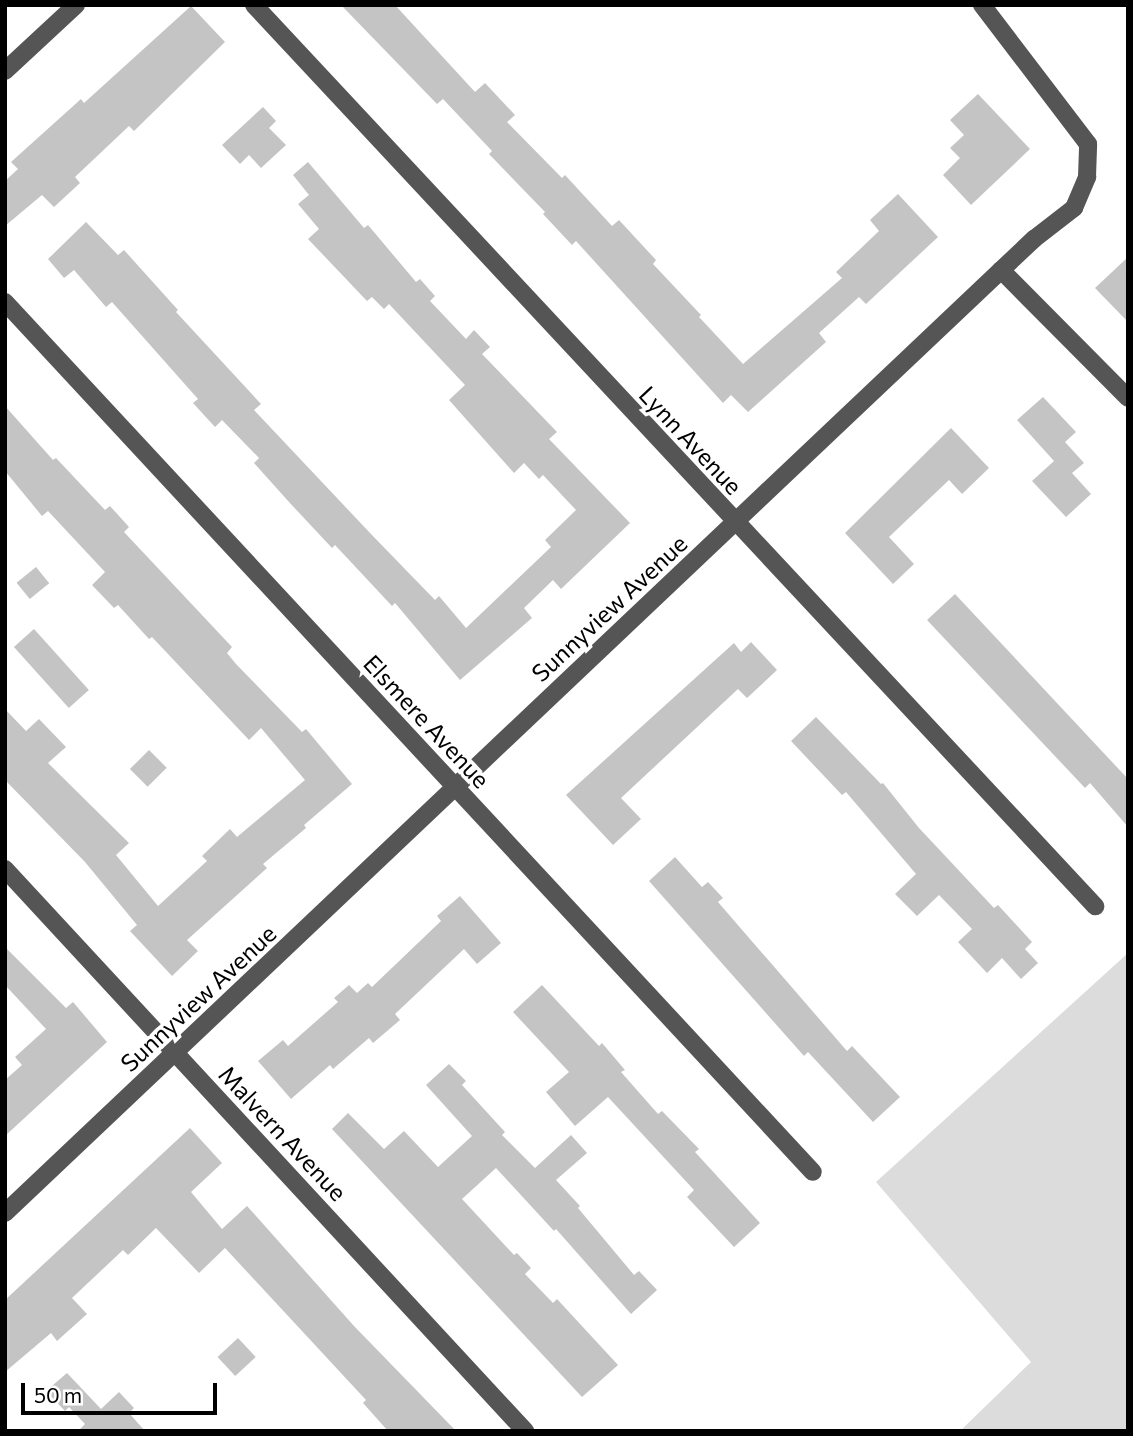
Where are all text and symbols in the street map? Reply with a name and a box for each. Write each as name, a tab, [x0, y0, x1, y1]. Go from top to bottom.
street label: Lynn Avenue	[634, 380, 748, 500]
street label: Sunnyview Avenue	[525, 529, 693, 687]
street label: Elsmere Avenue	[358, 649, 496, 793]
street label: Sunnyview Avenue	[114, 919, 282, 1077]
street label: Malvern Avenue	[213, 1060, 353, 1206]
scale bar	[24, 1370, 220, 1414]
text: 50 m	[34, 1382, 82, 1407]

